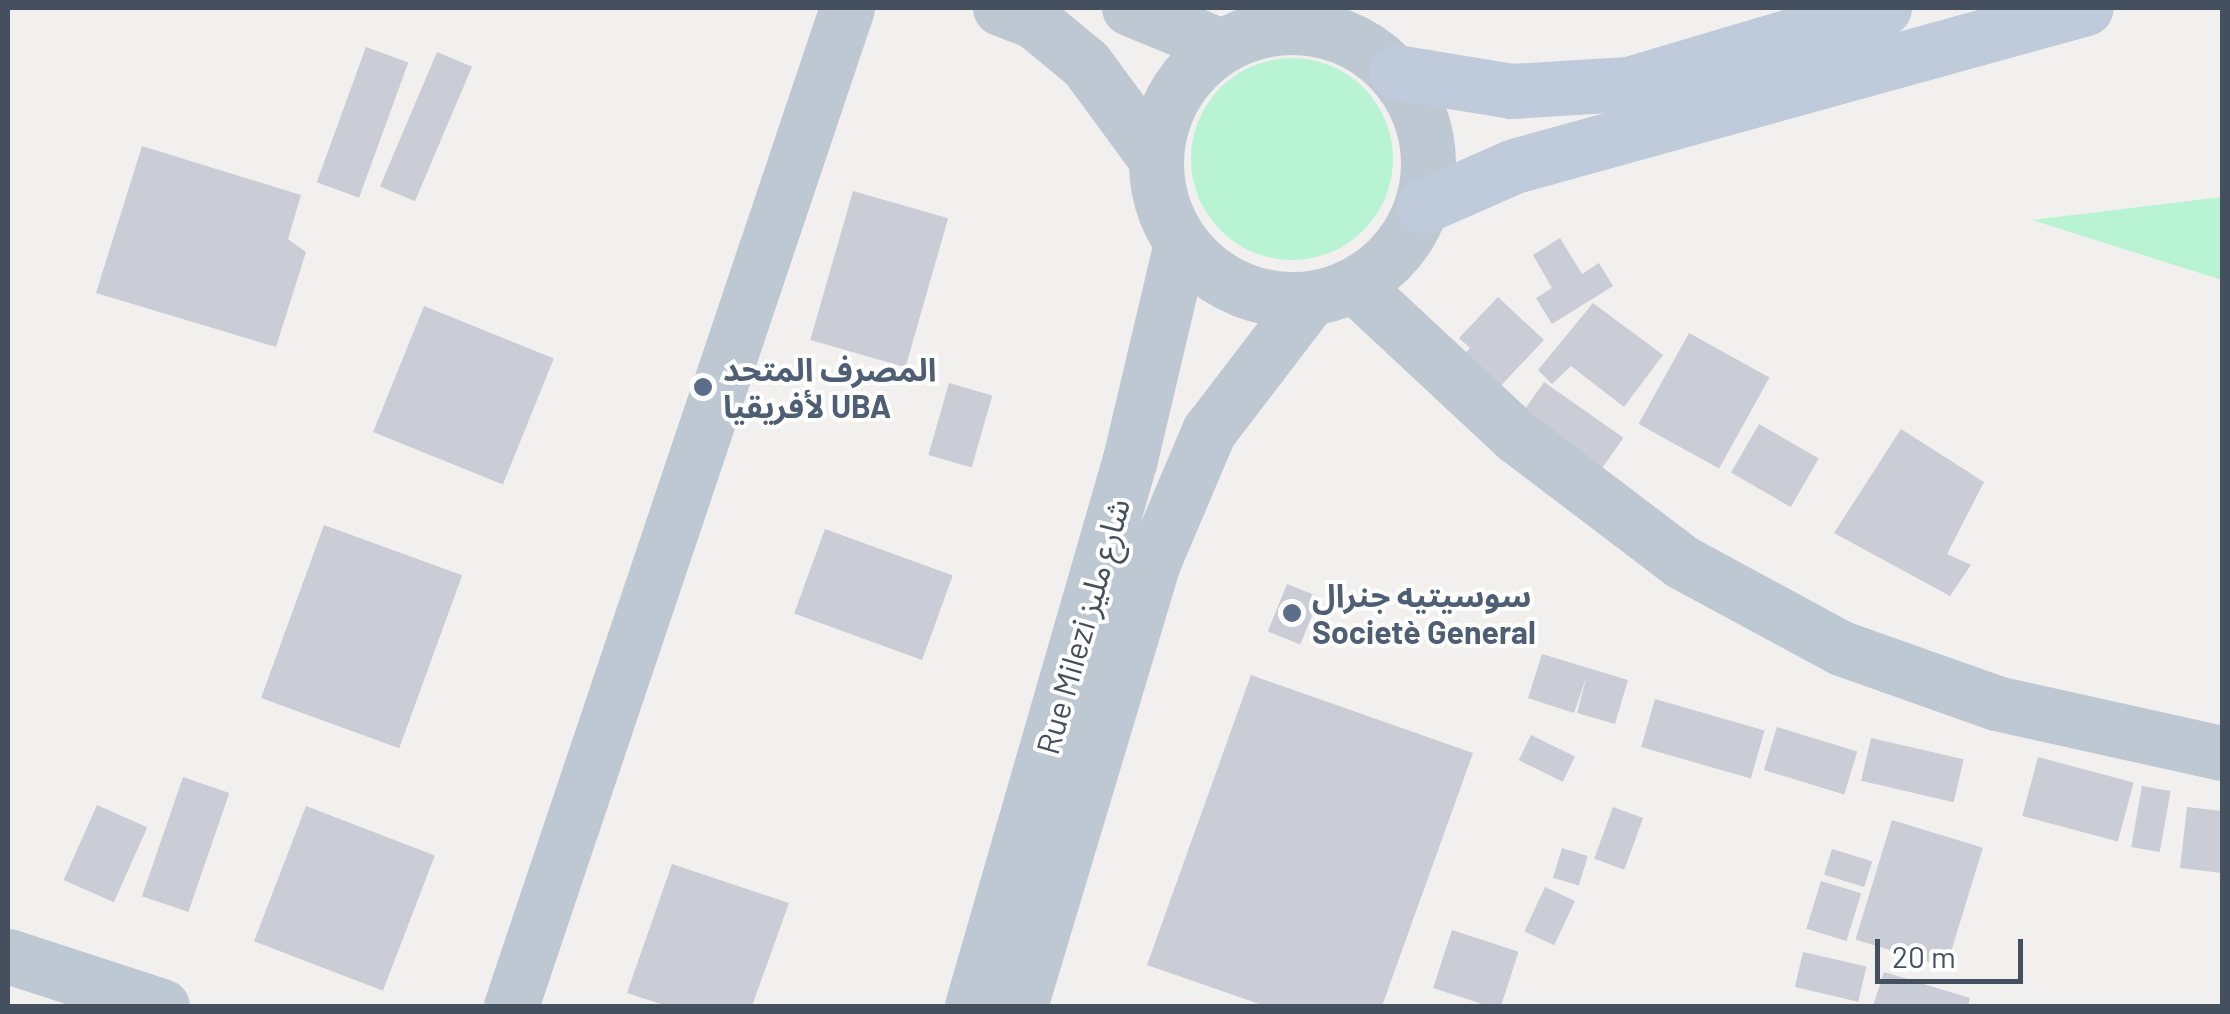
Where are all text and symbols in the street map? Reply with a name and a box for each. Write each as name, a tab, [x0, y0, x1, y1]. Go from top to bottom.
place label: المصرف المتحد لأفريقيا UBA	[723, 350, 936, 425]
marker: المصرف المتحد لأفريقيا UBA	[692, 376, 714, 398]
street label: Rue Milezi شارع مليز	[1027, 494, 1137, 758]
place label: سوسيتيه جنرال Societè General	[1312, 576, 1536, 651]
marker: سوسيتيه جنرال Societè General	[1281, 602, 1303, 624]
scale bar	[1880, 919, 2028, 981]
text: 20 m	[1892, 938, 1956, 974]

